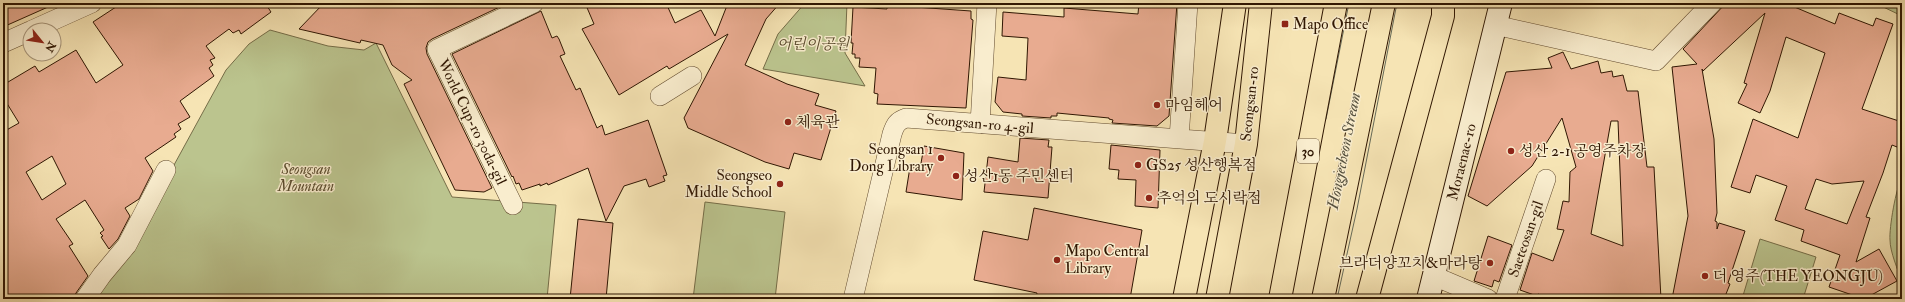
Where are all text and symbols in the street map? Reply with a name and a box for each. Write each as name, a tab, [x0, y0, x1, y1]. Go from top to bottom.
place label: Mapo Office	[1293, 15, 1368, 35]
marker: Mapo Office	[1280, 19, 1290, 29]
north arrow	[22, 22, 62, 62]
park label: 어린이공원	[777, 35, 851, 54]
text: N	[42, 38, 59, 55]
street label: World Cup-ro 30da-gil	[432, 55, 511, 189]
street label: Seongsan-ro	[1237, 66, 1263, 142]
water label: Hongjecheon Stream	[1323, 91, 1365, 212]
place label: 마임헤어	[1165, 96, 1223, 115]
marker: 마임헤어	[1152, 100, 1162, 110]
street label: Seongsan-ro 4-gil	[925, 110, 1035, 138]
place label: 체육관	[796, 113, 840, 132]
marker: 체육관	[783, 117, 793, 127]
street label: Moraenae-ro	[1443, 121, 1481, 203]
road number: 30	[1297, 139, 1319, 163]
place label: Seongsan 1 Dong Library	[849, 140, 933, 176]
place label: 성산 2-1 공영주차장	[1519, 142, 1647, 161]
marker: 성산 2-1 공영주차장	[1506, 146, 1516, 156]
marker: Seongsan 1 Dong Library	[936, 153, 946, 163]
place label: GS25 성산행복점	[1146, 156, 1257, 175]
park label: Seongsan Mountain	[277, 160, 334, 196]
marker: GS25 성산행복점	[1133, 160, 1143, 170]
place label: Seongseo Middle School	[685, 166, 772, 202]
place label: 성산1동 주민센터	[964, 167, 1074, 186]
marker: 성산1동 주민센터	[951, 171, 961, 181]
marker: Seongseo Middle School	[775, 179, 785, 189]
place label: 추억의 도시락점	[1157, 189, 1262, 208]
marker: 추억의 도시락점	[1144, 193, 1154, 203]
street label: Saeteosan-gil	[1504, 198, 1548, 280]
place label: Mapo Central Library	[1065, 242, 1149, 278]
place label: 브라더양꼬치&마라탕	[1339, 254, 1482, 273]
marker: Mapo Central Library	[1052, 255, 1062, 265]
marker: 브라더양꼬치&마라탕	[1485, 258, 1495, 268]
place label: 더 영주(THE YEONGJU)	[1713, 267, 1883, 287]
marker: 더 영주(THE YEONGJU)	[1700, 271, 1710, 281]

